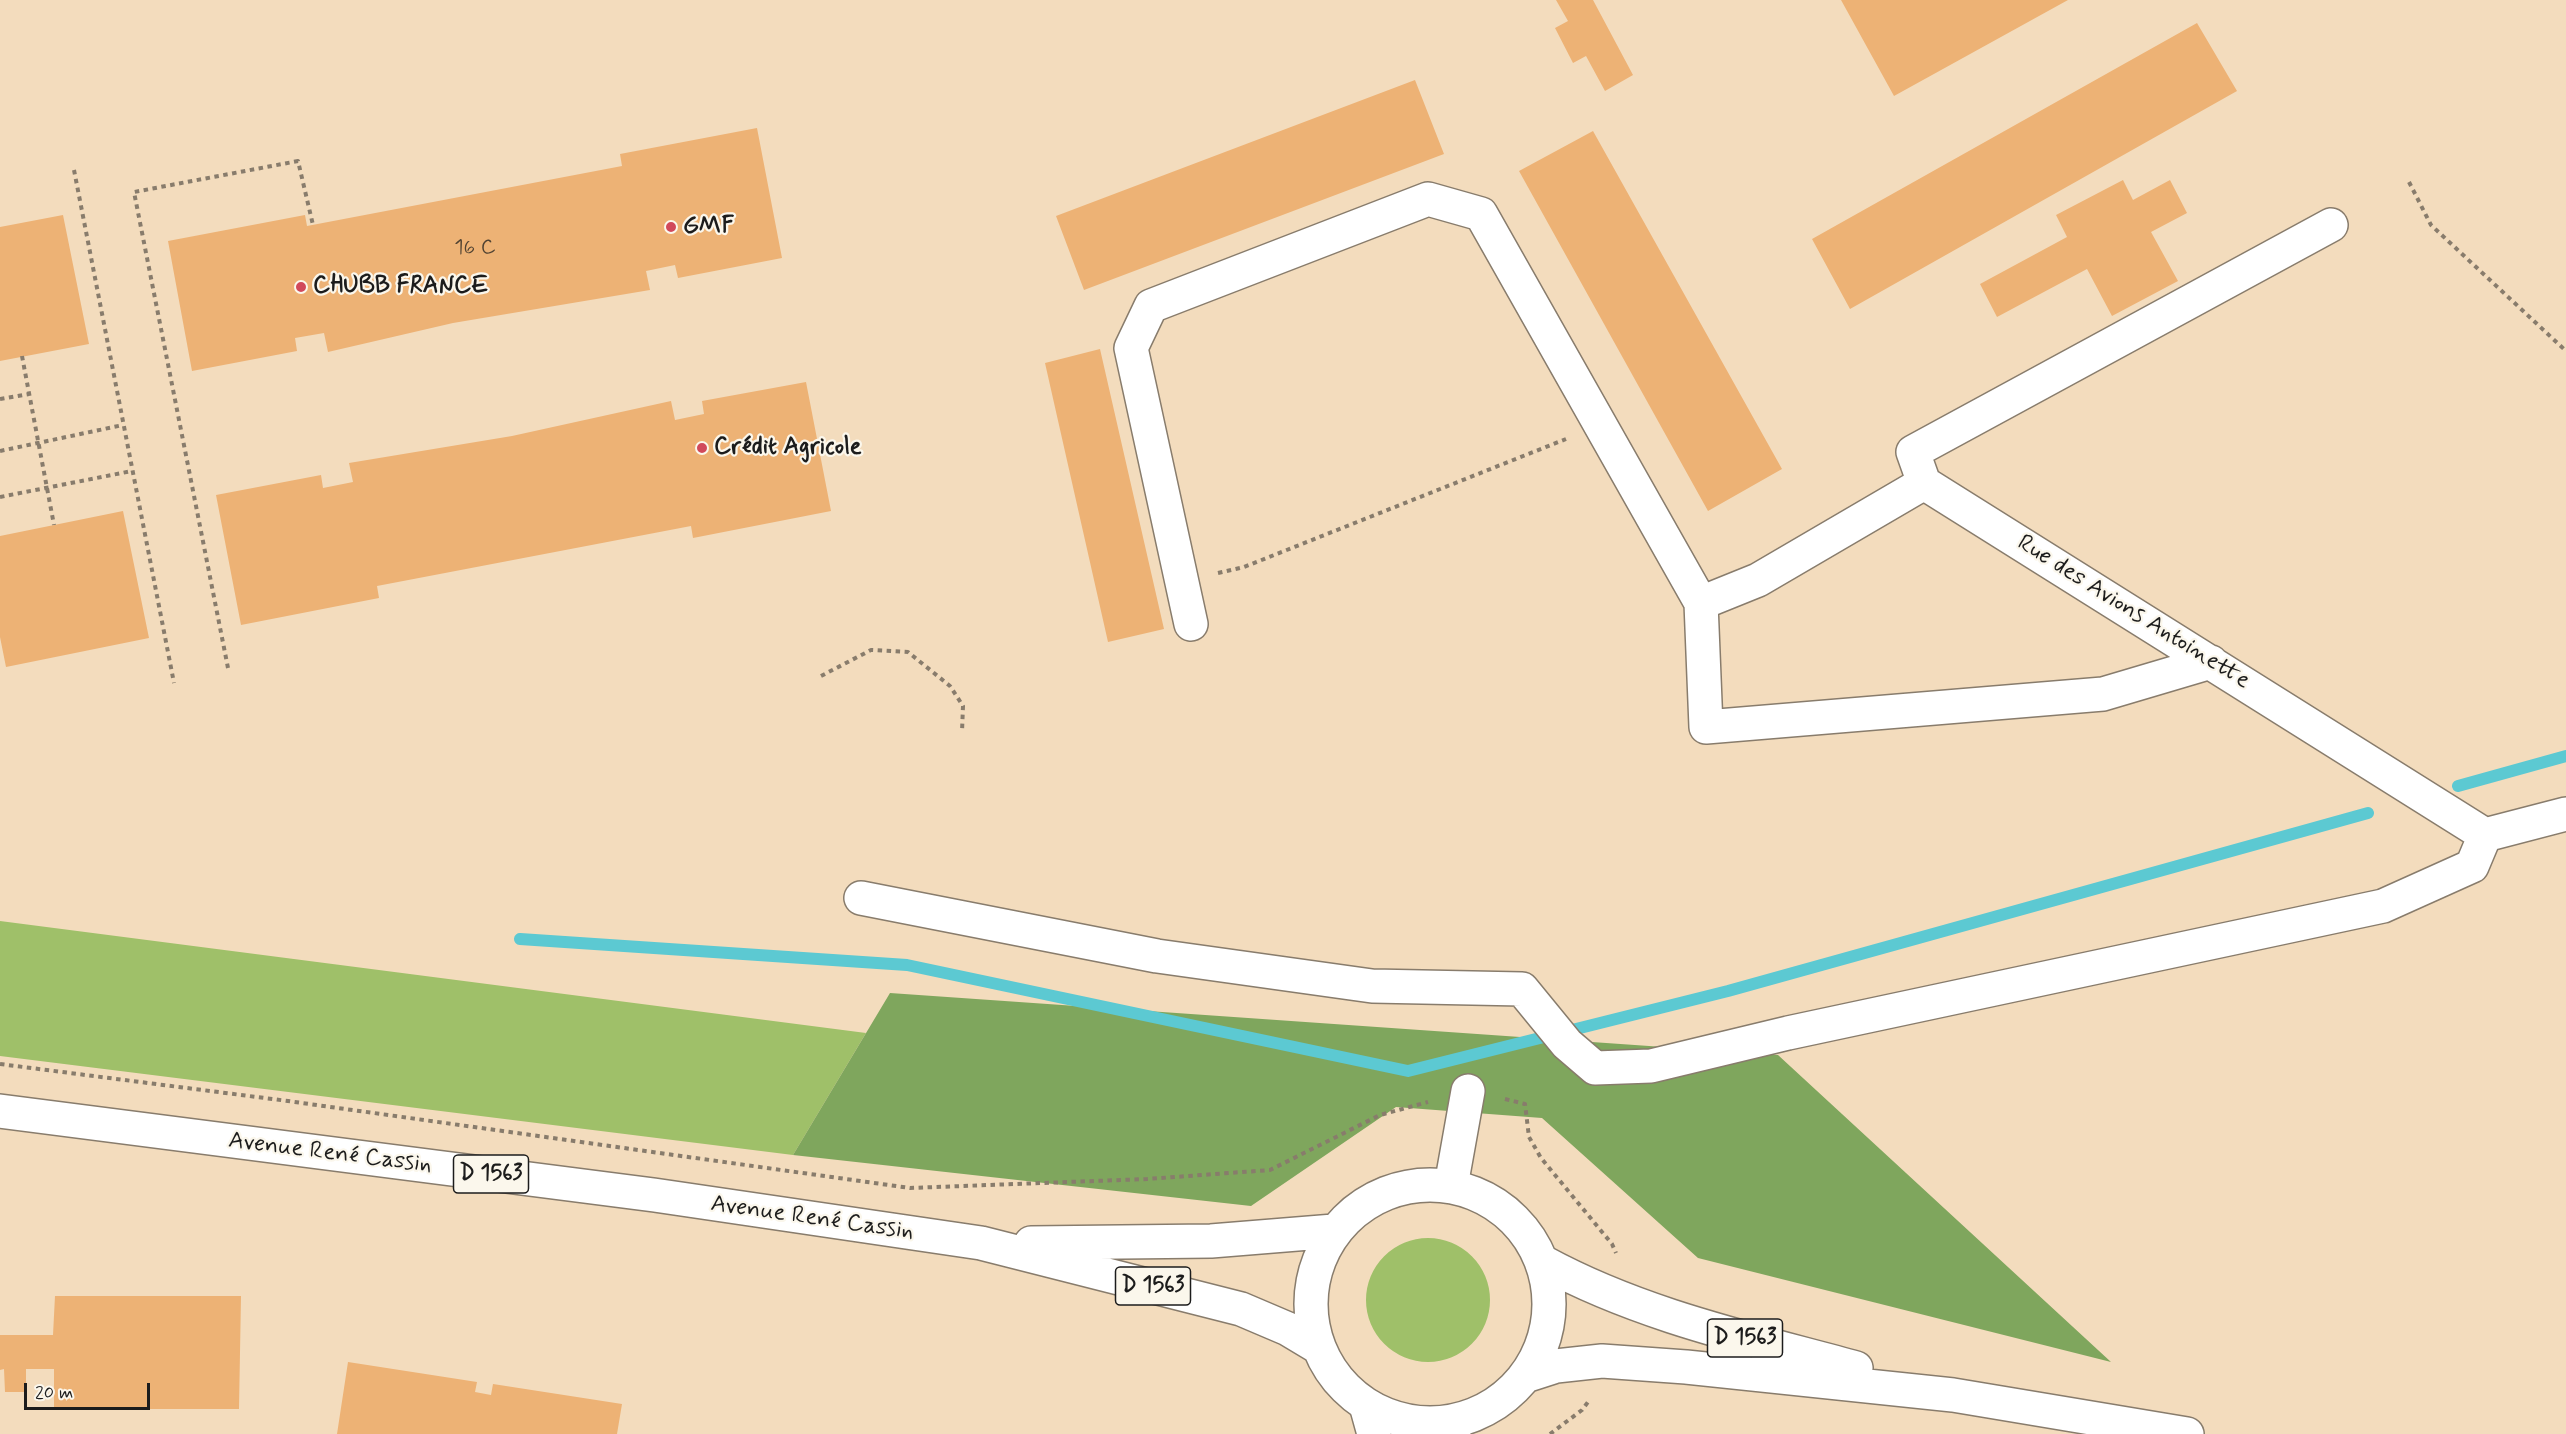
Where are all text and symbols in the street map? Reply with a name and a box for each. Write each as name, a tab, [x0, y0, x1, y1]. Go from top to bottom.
place label: GMF	[683, 213, 734, 241]
marker: GMF	[664, 220, 678, 234]
house number: 16 C	[454, 236, 496, 262]
place label: CHUBB FRANCE	[313, 273, 488, 301]
marker: CHUBB FRANCE	[294, 280, 308, 294]
place label: Crédit Agricole	[714, 434, 862, 462]
marker: Crédit Agricole	[695, 441, 709, 455]
street label: Rue des Avions Antoinette	[2011, 529, 2255, 697]
street label: Avenue René Cassin	[227, 1127, 433, 1181]
road number: D 1563	[454, 1155, 528, 1193]
street label: Avenue René Cassin	[709, 1190, 915, 1248]
road number: D 1563	[1116, 1267, 1190, 1305]
road number: D 1563	[1708, 1319, 1782, 1357]
scale bar	[27, 1371, 153, 1409]
text: 20 m	[35, 1381, 73, 1405]

